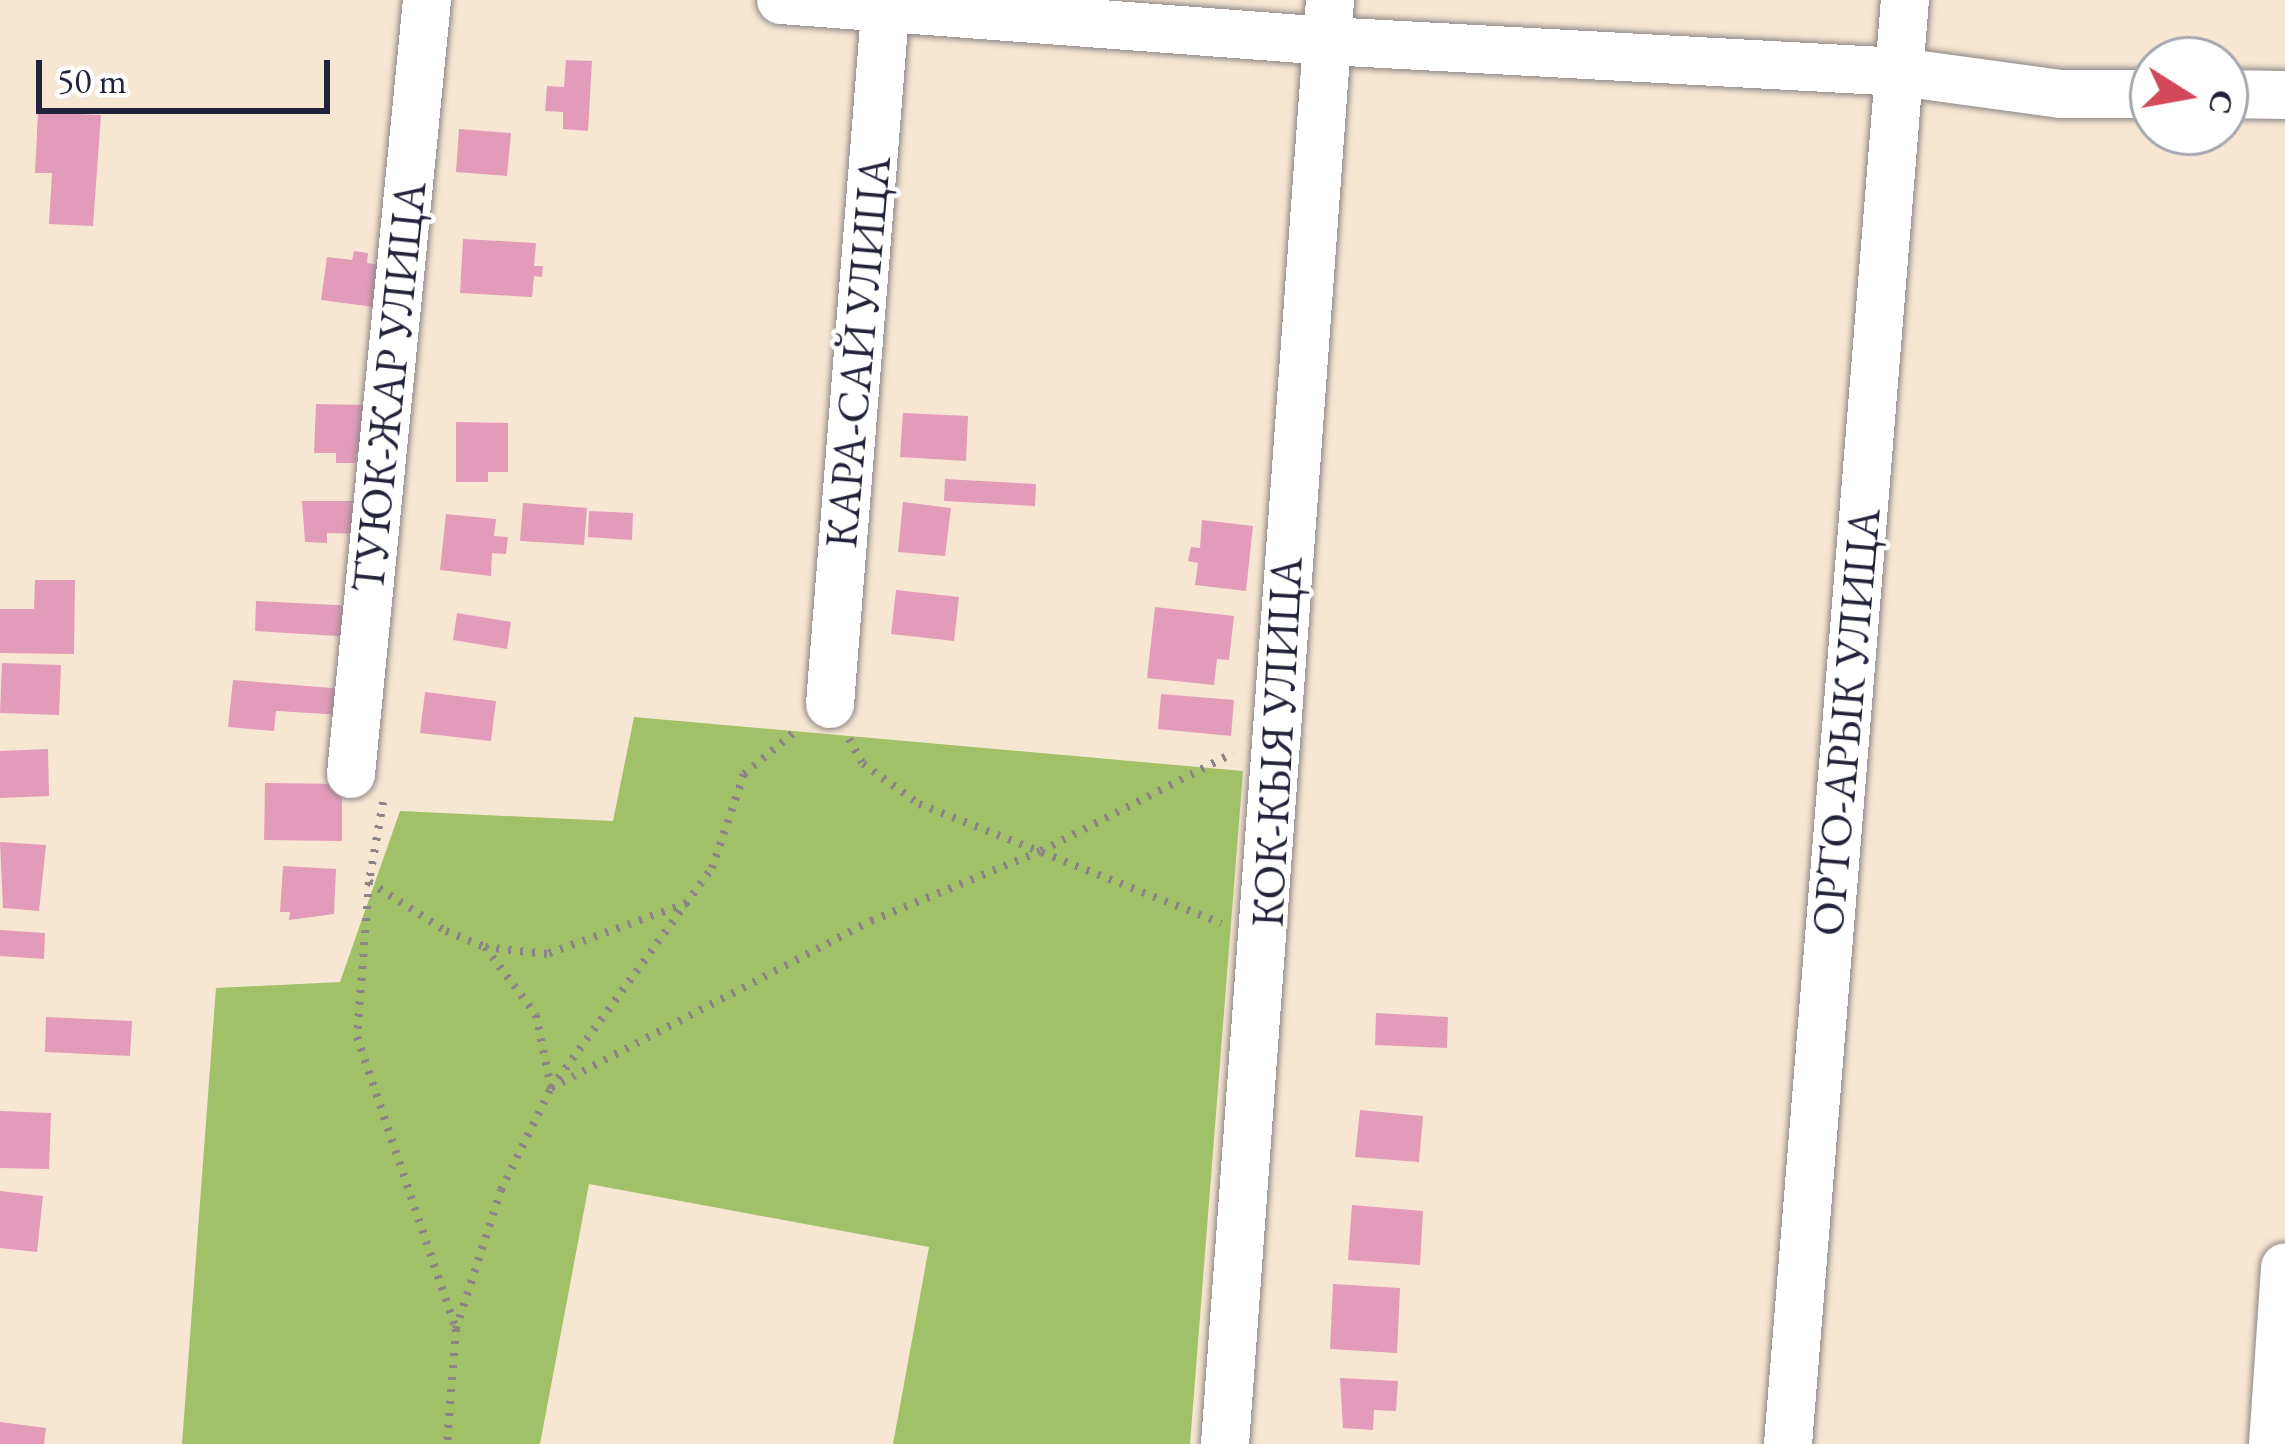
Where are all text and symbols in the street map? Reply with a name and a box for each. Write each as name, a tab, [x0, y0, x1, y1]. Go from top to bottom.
scale bar	[42, 36, 336, 110]
north arrow	[2129, 36, 2249, 156]
text: 50 m	[57, 57, 127, 104]
text: С	[2199, 87, 2245, 118]
street label: КАРА-САЙ УЛИЦА	[814, 154, 902, 550]
street label: ТУЮК-ЖАР УЛИЦА	[341, 179, 437, 595]
street label: ОРТО-АРЫК УЛИЦА	[1800, 506, 1892, 938]
street label: КОК-КЫЯ УЛИЦА	[1240, 556, 1314, 928]

